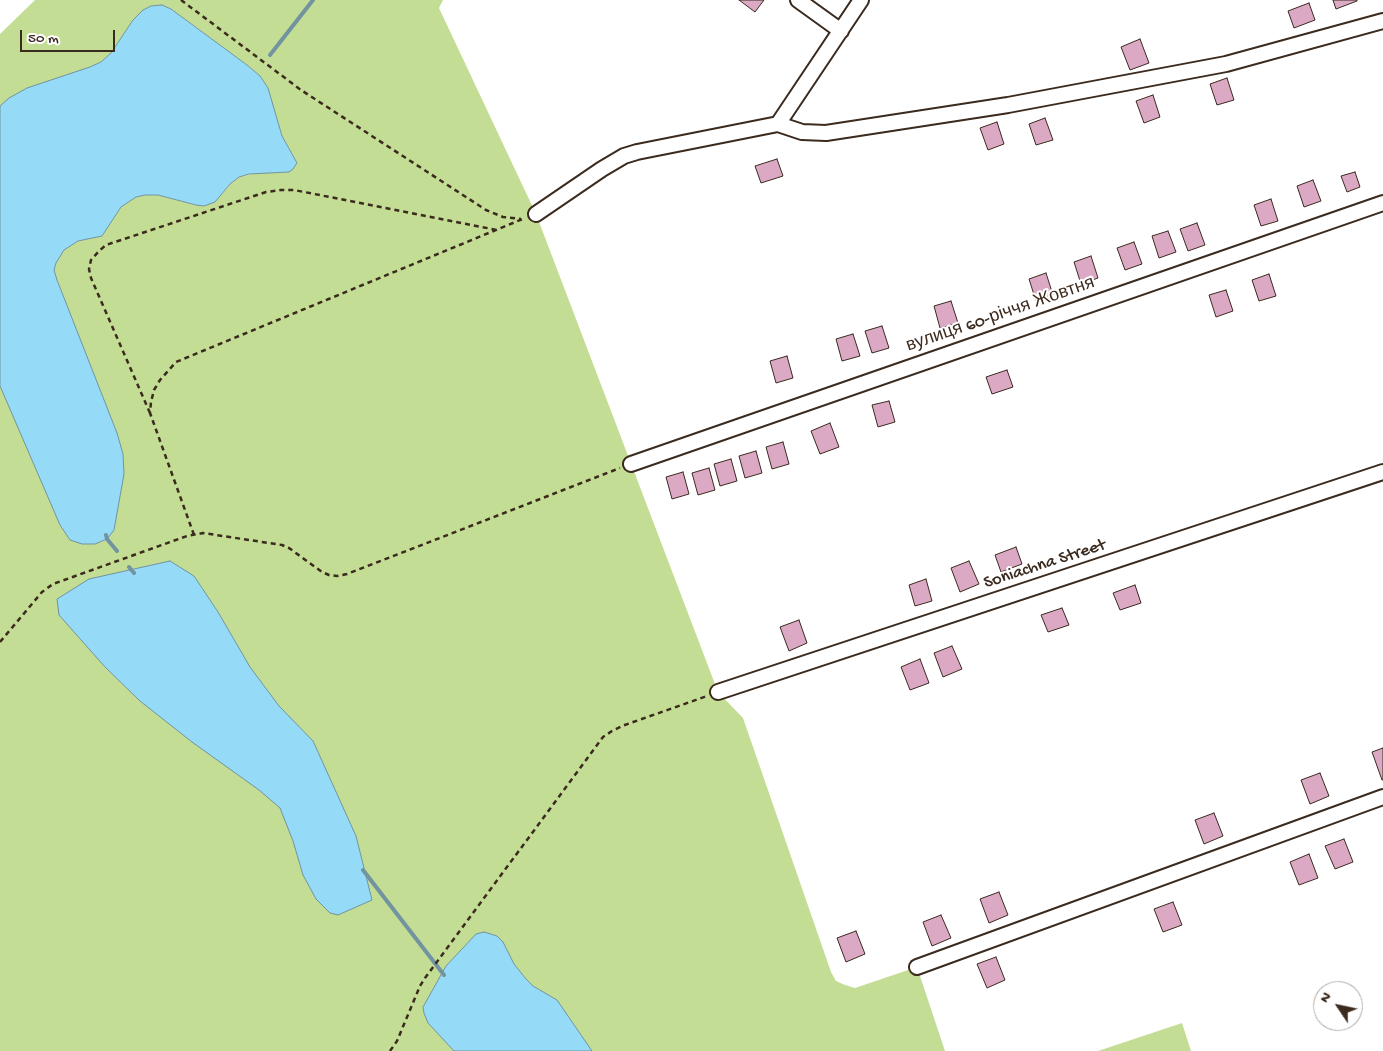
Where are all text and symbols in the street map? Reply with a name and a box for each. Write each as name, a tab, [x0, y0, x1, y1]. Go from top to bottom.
scale bar	[22, 20, 118, 52]
text: 50 m	[28, 30, 59, 48]
street label: вулиця 60-річчя Жовтня	[904, 274, 1098, 358]
street label: Soniachna Street	[981, 535, 1109, 595]
north arrow	[1313, 981, 1363, 1031]
text: N	[1316, 989, 1336, 1006]

